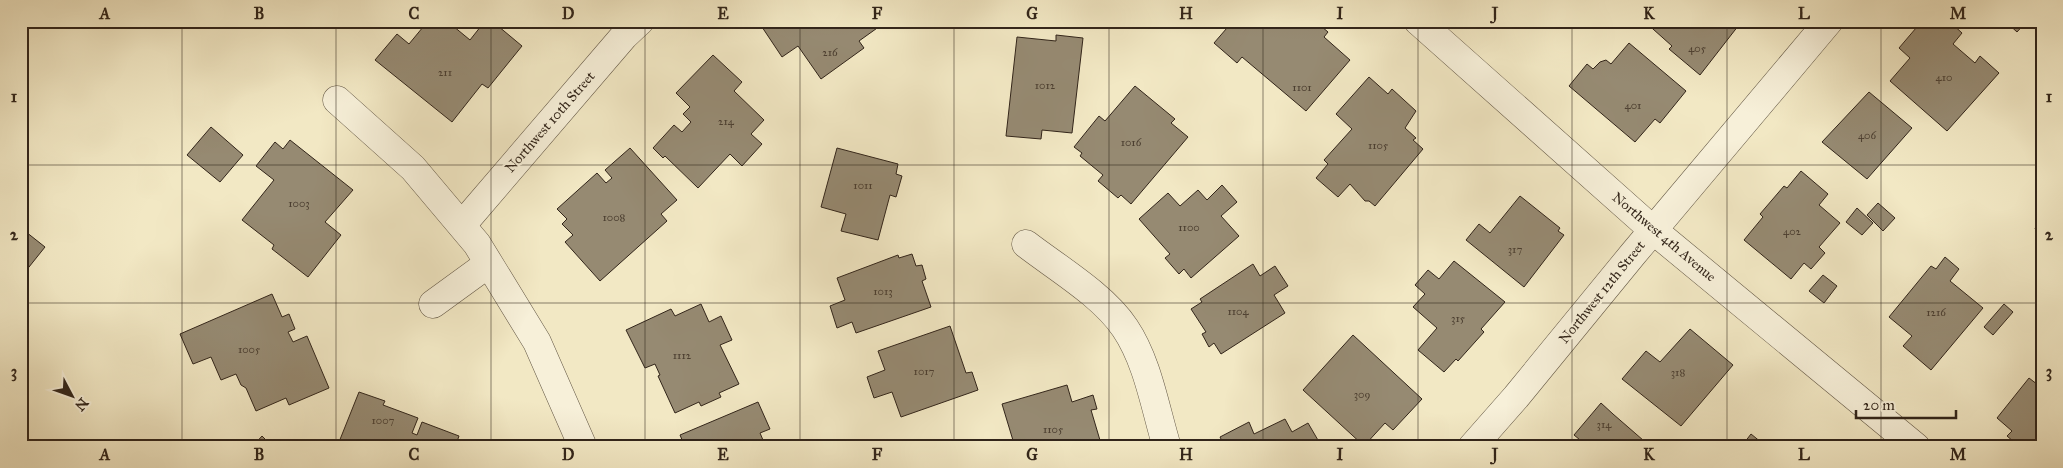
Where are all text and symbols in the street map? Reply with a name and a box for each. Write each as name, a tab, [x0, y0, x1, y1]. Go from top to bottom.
text: A	[99, 4, 111, 23]
text: B	[254, 4, 264, 23]
text: C	[409, 4, 420, 23]
text: D	[562, 4, 575, 23]
text: E	[717, 4, 729, 23]
text: F	[872, 4, 883, 23]
text: G	[1026, 4, 1038, 23]
text: H	[1179, 4, 1193, 23]
text: I	[1337, 4, 1344, 23]
text: J	[1490, 4, 1499, 24]
text: K	[1643, 4, 1655, 23]
text: L	[1798, 4, 1810, 23]
text: M	[1950, 4, 1967, 23]
house number: 405	[1688, 42, 1706, 55]
house number: 216	[822, 46, 838, 59]
house number: 211	[438, 66, 452, 79]
street label: Northwest 10th Street	[501, 68, 599, 176]
house number: 410	[1936, 71, 1952, 84]
house number: 1012	[1035, 79, 1056, 92]
house number: 1101	[1292, 81, 1312, 94]
text: 1	[11, 87, 18, 106]
text: 1	[2046, 87, 2053, 106]
house number: 401	[1625, 99, 1641, 112]
house number: 214	[718, 115, 735, 128]
house number: 406	[1858, 129, 1876, 142]
house number: 1016	[1121, 136, 1142, 149]
house number: 1105	[1368, 139, 1388, 152]
house number: 1011	[853, 179, 873, 192]
street label: Northwest 4th Avenue	[1609, 189, 1719, 285]
house number: 1003	[288, 197, 310, 210]
house number: 1008	[603, 211, 626, 224]
house number: 1100	[1178, 221, 1200, 234]
text: 2	[10, 225, 19, 244]
house number: 402	[1783, 225, 1802, 238]
text: 2	[2045, 225, 2054, 244]
street label: Northwest 12th Street	[1555, 237, 1649, 347]
house number: 317	[1508, 243, 1522, 256]
house number: 1013	[873, 285, 893, 298]
house number: 1104	[1227, 305, 1249, 318]
house number: 1216	[1926, 306, 1946, 319]
house number: 315	[1451, 312, 1465, 325]
house number: 1005	[238, 343, 260, 356]
house number: 1112	[673, 349, 692, 362]
text: 3	[11, 362, 17, 382]
text: 3	[2046, 362, 2052, 382]
house number: 1017	[914, 365, 935, 378]
house number: 318	[1671, 366, 1685, 379]
north arrow	[48, 370, 98, 420]
house number: 309	[1354, 388, 1370, 401]
scale bar	[1856, 388, 1956, 420]
text: N	[71, 394, 92, 414]
text: 20 m	[1863, 396, 1895, 414]
house number: 1007	[372, 414, 395, 427]
house number: 314	[1597, 418, 1612, 431]
house number: 1105	[1043, 423, 1063, 436]
text: A	[99, 445, 111, 464]
text: B	[254, 445, 264, 464]
text: C	[409, 445, 420, 464]
text: D	[562, 445, 575, 464]
text: E	[717, 445, 729, 464]
text: F	[872, 445, 883, 464]
text: G	[1026, 445, 1038, 464]
text: H	[1179, 445, 1193, 464]
text: I	[1337, 445, 1344, 464]
text: J	[1490, 445, 1499, 465]
text: K	[1643, 445, 1655, 464]
text: L	[1798, 445, 1810, 464]
text: M	[1950, 445, 1967, 464]

